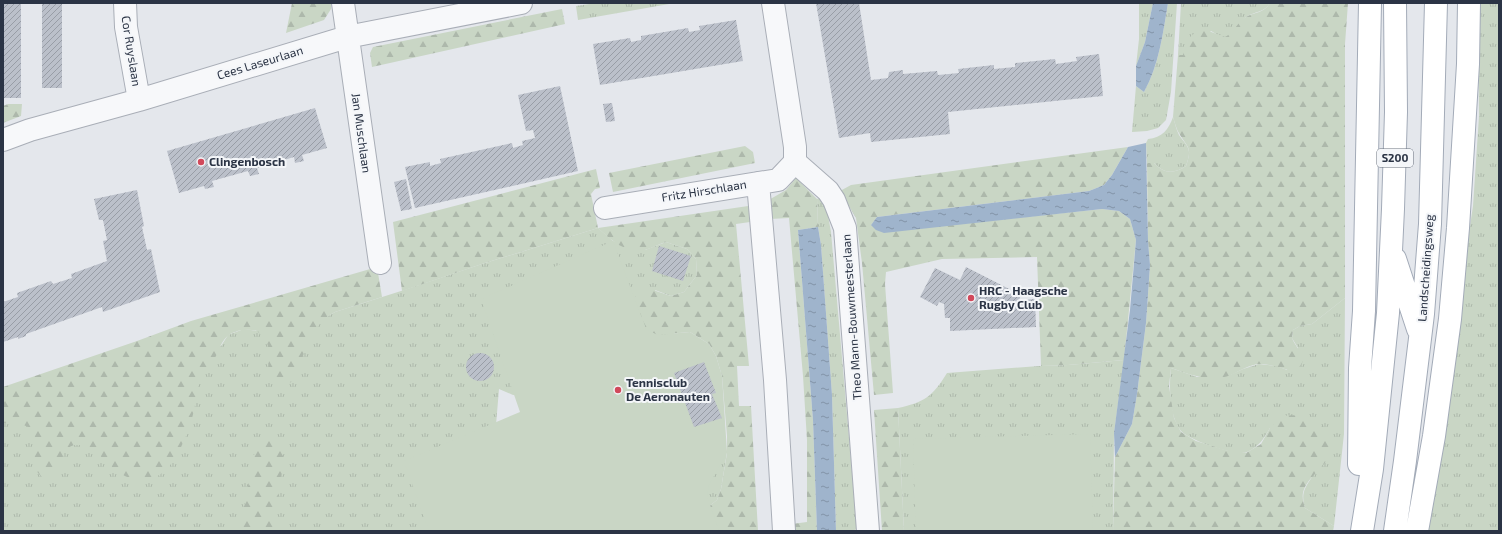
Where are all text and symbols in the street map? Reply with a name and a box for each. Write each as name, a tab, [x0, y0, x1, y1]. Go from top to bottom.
street label: Cor Ruyslaan	[119, 15, 144, 87]
street label: Cees Laseurlaan	[215, 42, 304, 82]
street label: Jan Muschlaan	[349, 92, 375, 174]
road number: S200	[1377, 149, 1413, 167]
place label: Clingenbosch	[209, 154, 285, 168]
marker: Clingenbosch	[196, 157, 206, 167]
street label: Fritz Hirschlaan	[660, 176, 747, 204]
street label: Landscheidingsweg	[1414, 213, 1436, 322]
street label: Theo Mann-Bouwmeesterlaan	[838, 234, 864, 401]
place label: HRC - Haagsche Rugby Club	[979, 283, 1068, 312]
marker: HRC - Haagsche Rugby Club	[966, 293, 976, 303]
place label: Tennisclub De Aeronauten	[626, 375, 710, 403]
marker: Tennisclub De Aeronauten	[613, 385, 623, 395]

